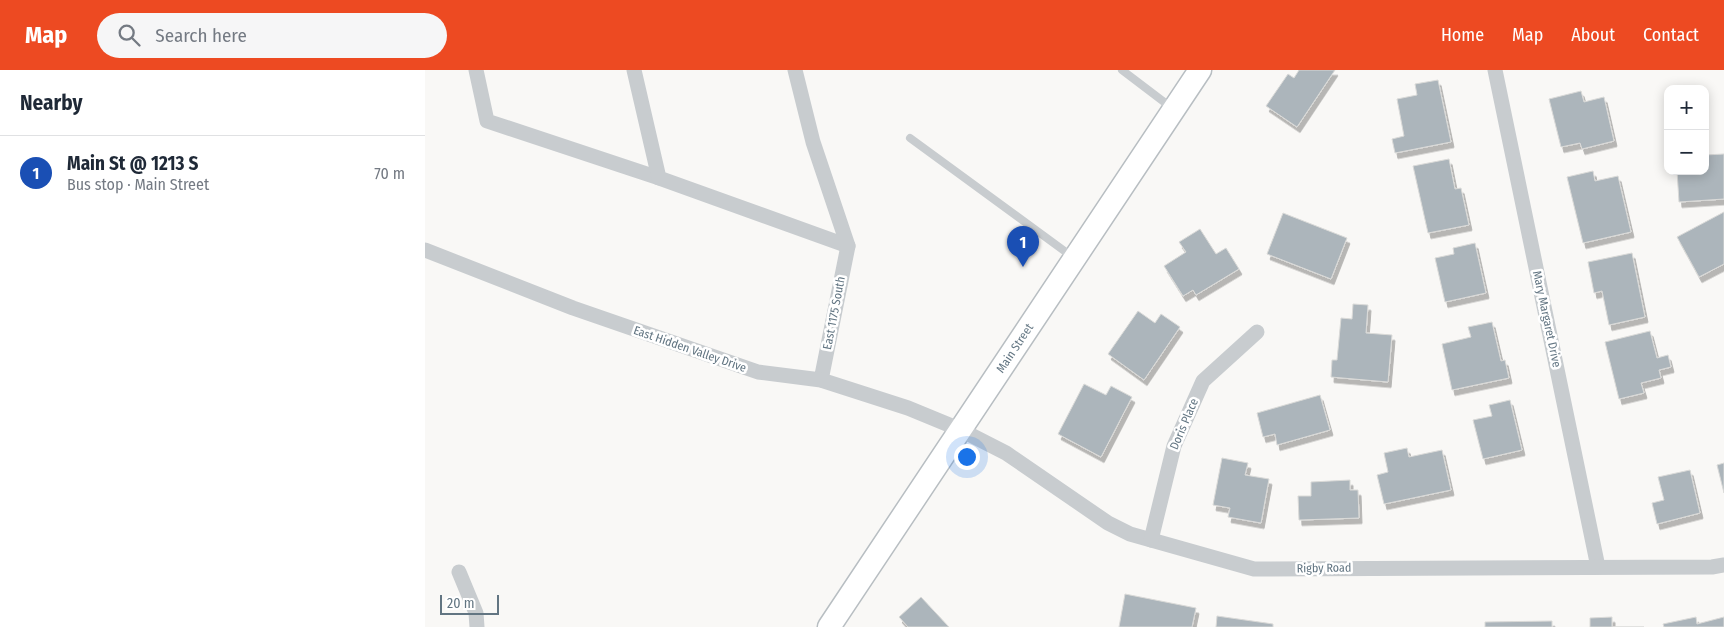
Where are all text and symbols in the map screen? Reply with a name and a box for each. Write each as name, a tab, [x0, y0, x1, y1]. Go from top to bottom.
search box	[97, 13, 447, 58]
text: Map	[25, 21, 67, 49]
icon: search	[115, 21, 143, 49]
text: Search here	[155, 24, 247, 47]
text: Home	[1441, 24, 1484, 46]
text: Map	[1512, 24, 1543, 46]
text: About	[1571, 24, 1615, 46]
text: Contact	[1643, 24, 1699, 46]
map controls	[1664, 85, 1709, 175]
button: +	[1664, 85, 1709, 130]
text: Nearby	[20, 90, 82, 116]
button: −	[1664, 130, 1709, 175]
text: Main St @ 1213 S	[67, 152, 198, 175]
text: 1	[33, 164, 39, 183]
text: 70 m	[374, 164, 405, 183]
text: Bus stop · Main Street	[67, 175, 209, 194]
pin: 1	[1007, 226, 1039, 267]
street label: Mary Margaret Drive	[1530, 269, 1564, 369]
street label: East 1175 South	[820, 275, 848, 351]
street label: Main Street	[993, 321, 1036, 375]
street label: East Hidden Valley Drive	[632, 323, 748, 375]
street label: Doris Place	[1167, 396, 1201, 452]
your location	[954, 444, 980, 470]
street label: Rigby Road	[1297, 561, 1351, 575]
scale bar	[440, 592, 499, 615]
text: 20 m	[447, 595, 475, 612]

